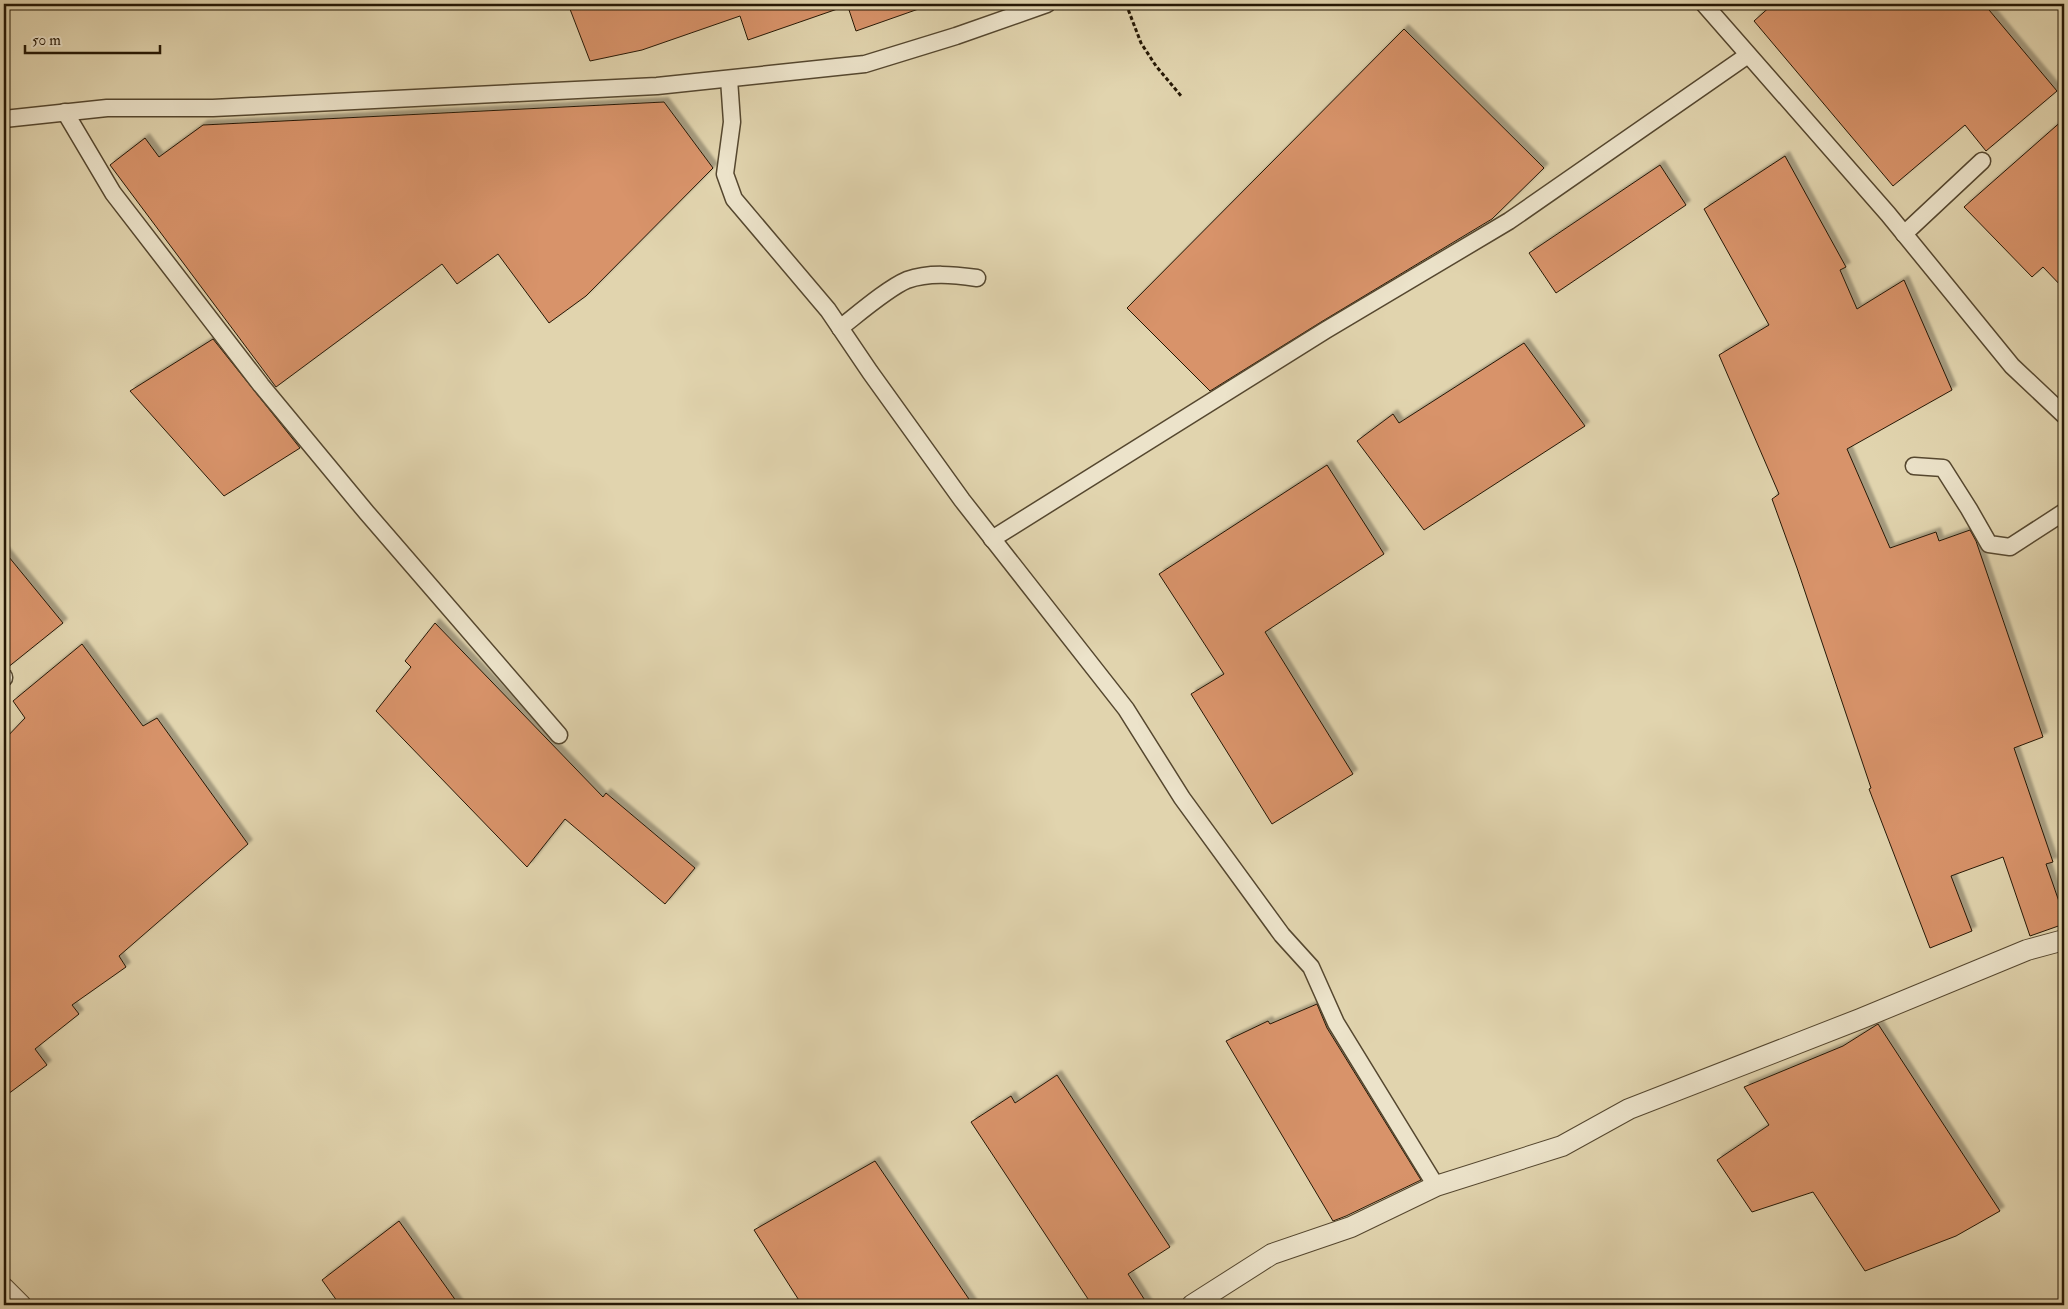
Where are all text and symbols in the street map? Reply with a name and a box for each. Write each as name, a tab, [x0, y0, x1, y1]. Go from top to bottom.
scale bar	[25, 22, 160, 54]
text: 50 m	[32, 31, 61, 50]

